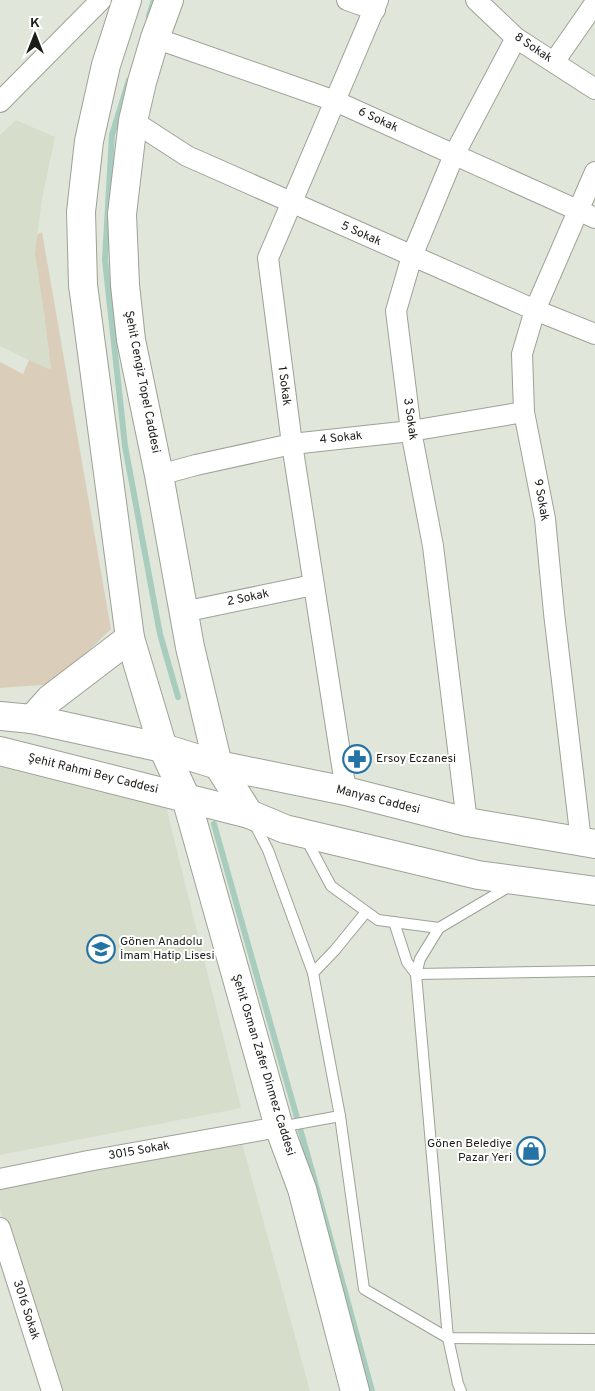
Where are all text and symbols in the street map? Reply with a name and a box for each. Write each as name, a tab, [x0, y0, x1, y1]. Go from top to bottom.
north arrow	[10, 10, 60, 60]
text: K	[30, 15, 40, 32]
street label: 8 Sokak	[511, 29, 555, 67]
street label: 6 Sokak	[355, 104, 401, 136]
street label: 5 Sokak	[338, 218, 384, 250]
street label: Şehit Cengiz Topel Caddesi	[120, 309, 164, 455]
street label: 1 Sokak	[274, 365, 294, 407]
street label: 3 Sokak	[399, 397, 421, 441]
street label: 4 Sokak	[319, 428, 363, 448]
street label: 9 Sokak	[529, 478, 553, 522]
street label: 2 Sokak	[226, 586, 270, 610]
pharmacy icon: Ersoy Eczanesi	[342, 744, 372, 774]
street label: Şehit Rahmi Bey Caddesi	[26, 750, 160, 798]
place label: Ersoy Eczanesi	[376, 751, 456, 767]
street label: Manyas Caddesi	[334, 782, 422, 818]
school or university icon: Gönen Anadolu İmam Hatip Lisesi	[86, 934, 116, 964]
place label: Gönen Anadolu İmam Hatip Lisesi	[120, 934, 214, 964]
street label: Şehit Osman Zafer Dinmez Caddesi	[228, 972, 298, 1158]
place label: Gönen Belediye Pazar Yeri	[427, 1136, 512, 1166]
shop icon: Gönen Belediye Pazar Yeri	[516, 1136, 546, 1166]
street label: 3015 Sokak	[107, 1138, 171, 1164]
street label: 3016 Sokak	[9, 1278, 43, 1342]

